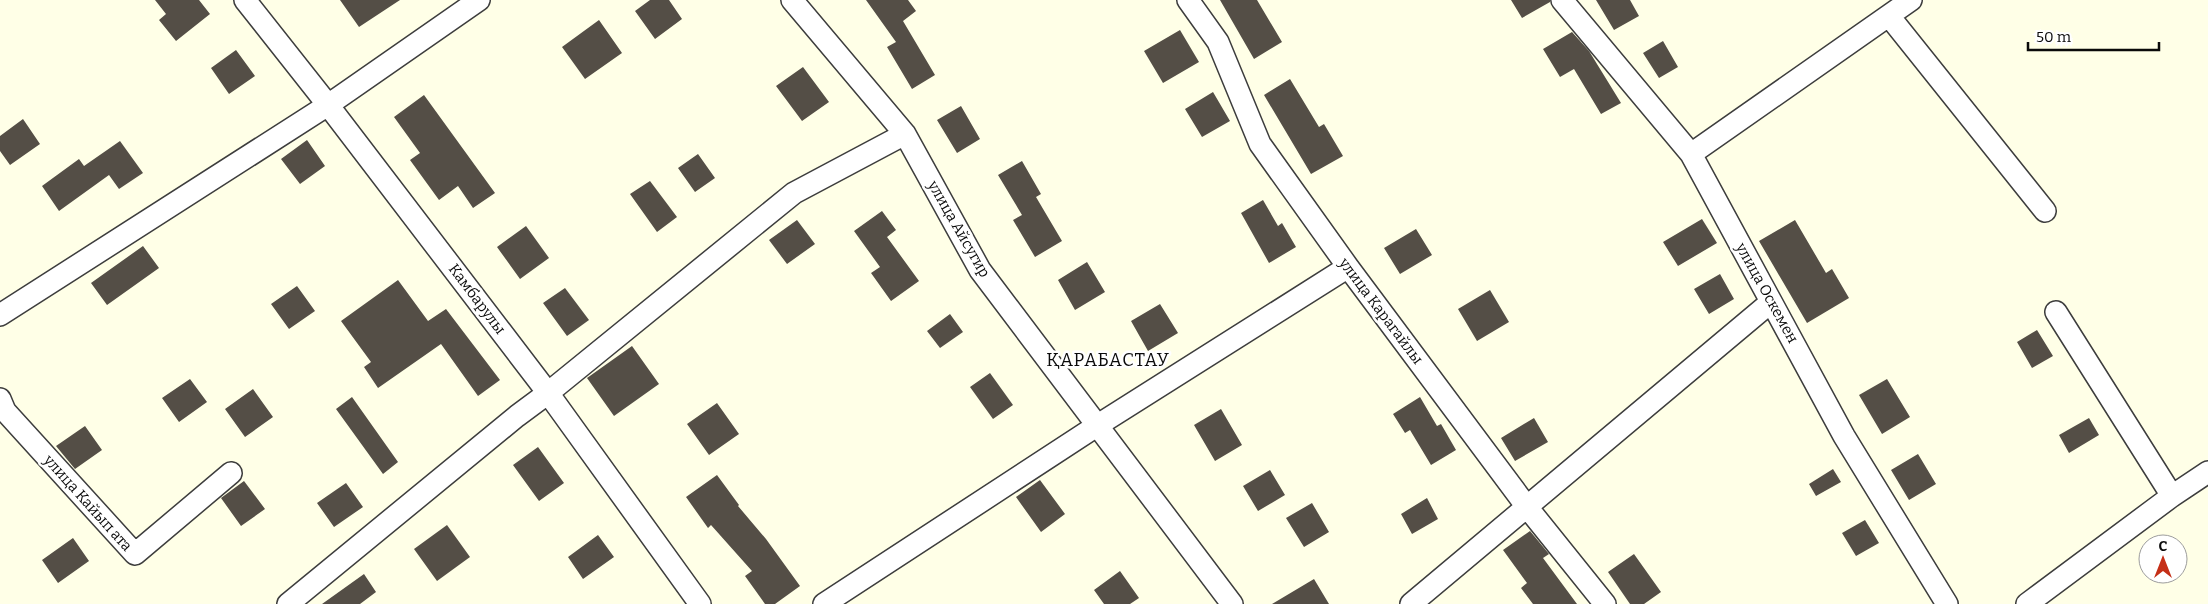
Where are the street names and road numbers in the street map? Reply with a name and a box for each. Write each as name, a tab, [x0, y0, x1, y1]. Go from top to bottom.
street label: улица Айсугир	[924, 177, 994, 281]
street label: улица Оскемен	[1732, 239, 1802, 346]
street label: улица Карагайлы	[1335, 254, 1427, 368]
street label: Камбарулы	[445, 260, 509, 338]
street label: улица Кайып ата	[39, 450, 136, 555]

